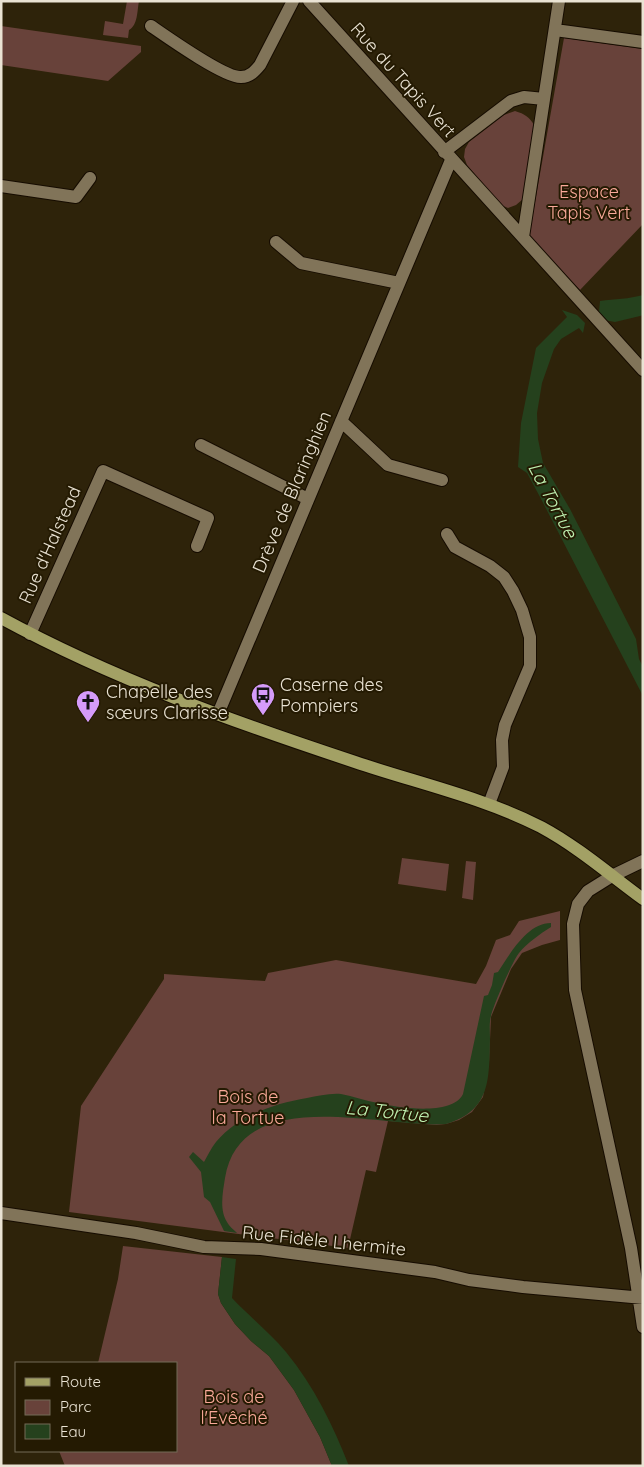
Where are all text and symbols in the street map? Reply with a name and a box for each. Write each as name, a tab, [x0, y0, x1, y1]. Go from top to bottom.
street label: Rue du Tapis Vert	[346, 18, 461, 142]
park label: Espace Tapis Vert	[548, 180, 630, 224]
street label: Drève de Blaringhien	[247, 407, 336, 576]
water label: La Tortue	[523, 458, 584, 543]
street label: Rue d'Halstead	[13, 483, 86, 607]
place label: Caserne des Pompiers	[280, 673, 383, 717]
place label: Chapelle des sœurs Clarisse	[106, 680, 228, 724]
bus stop icon: Caserne des Pompiers	[250, 682, 276, 716]
church icon: Chapelle des sœurs Clarisse	[75, 689, 101, 723]
park label: Bois de la Tortue	[212, 1085, 285, 1129]
water label: La Tortue	[345, 1095, 431, 1127]
street label: Rue Fidèle Lhermite	[241, 1220, 407, 1261]
legend	[15, 1362, 178, 1452]
text: Route	[60, 1372, 101, 1391]
park label: Bois de l'Évêché	[200, 1385, 268, 1429]
text: Parc	[60, 1397, 91, 1416]
text: Eau	[60, 1422, 86, 1441]

